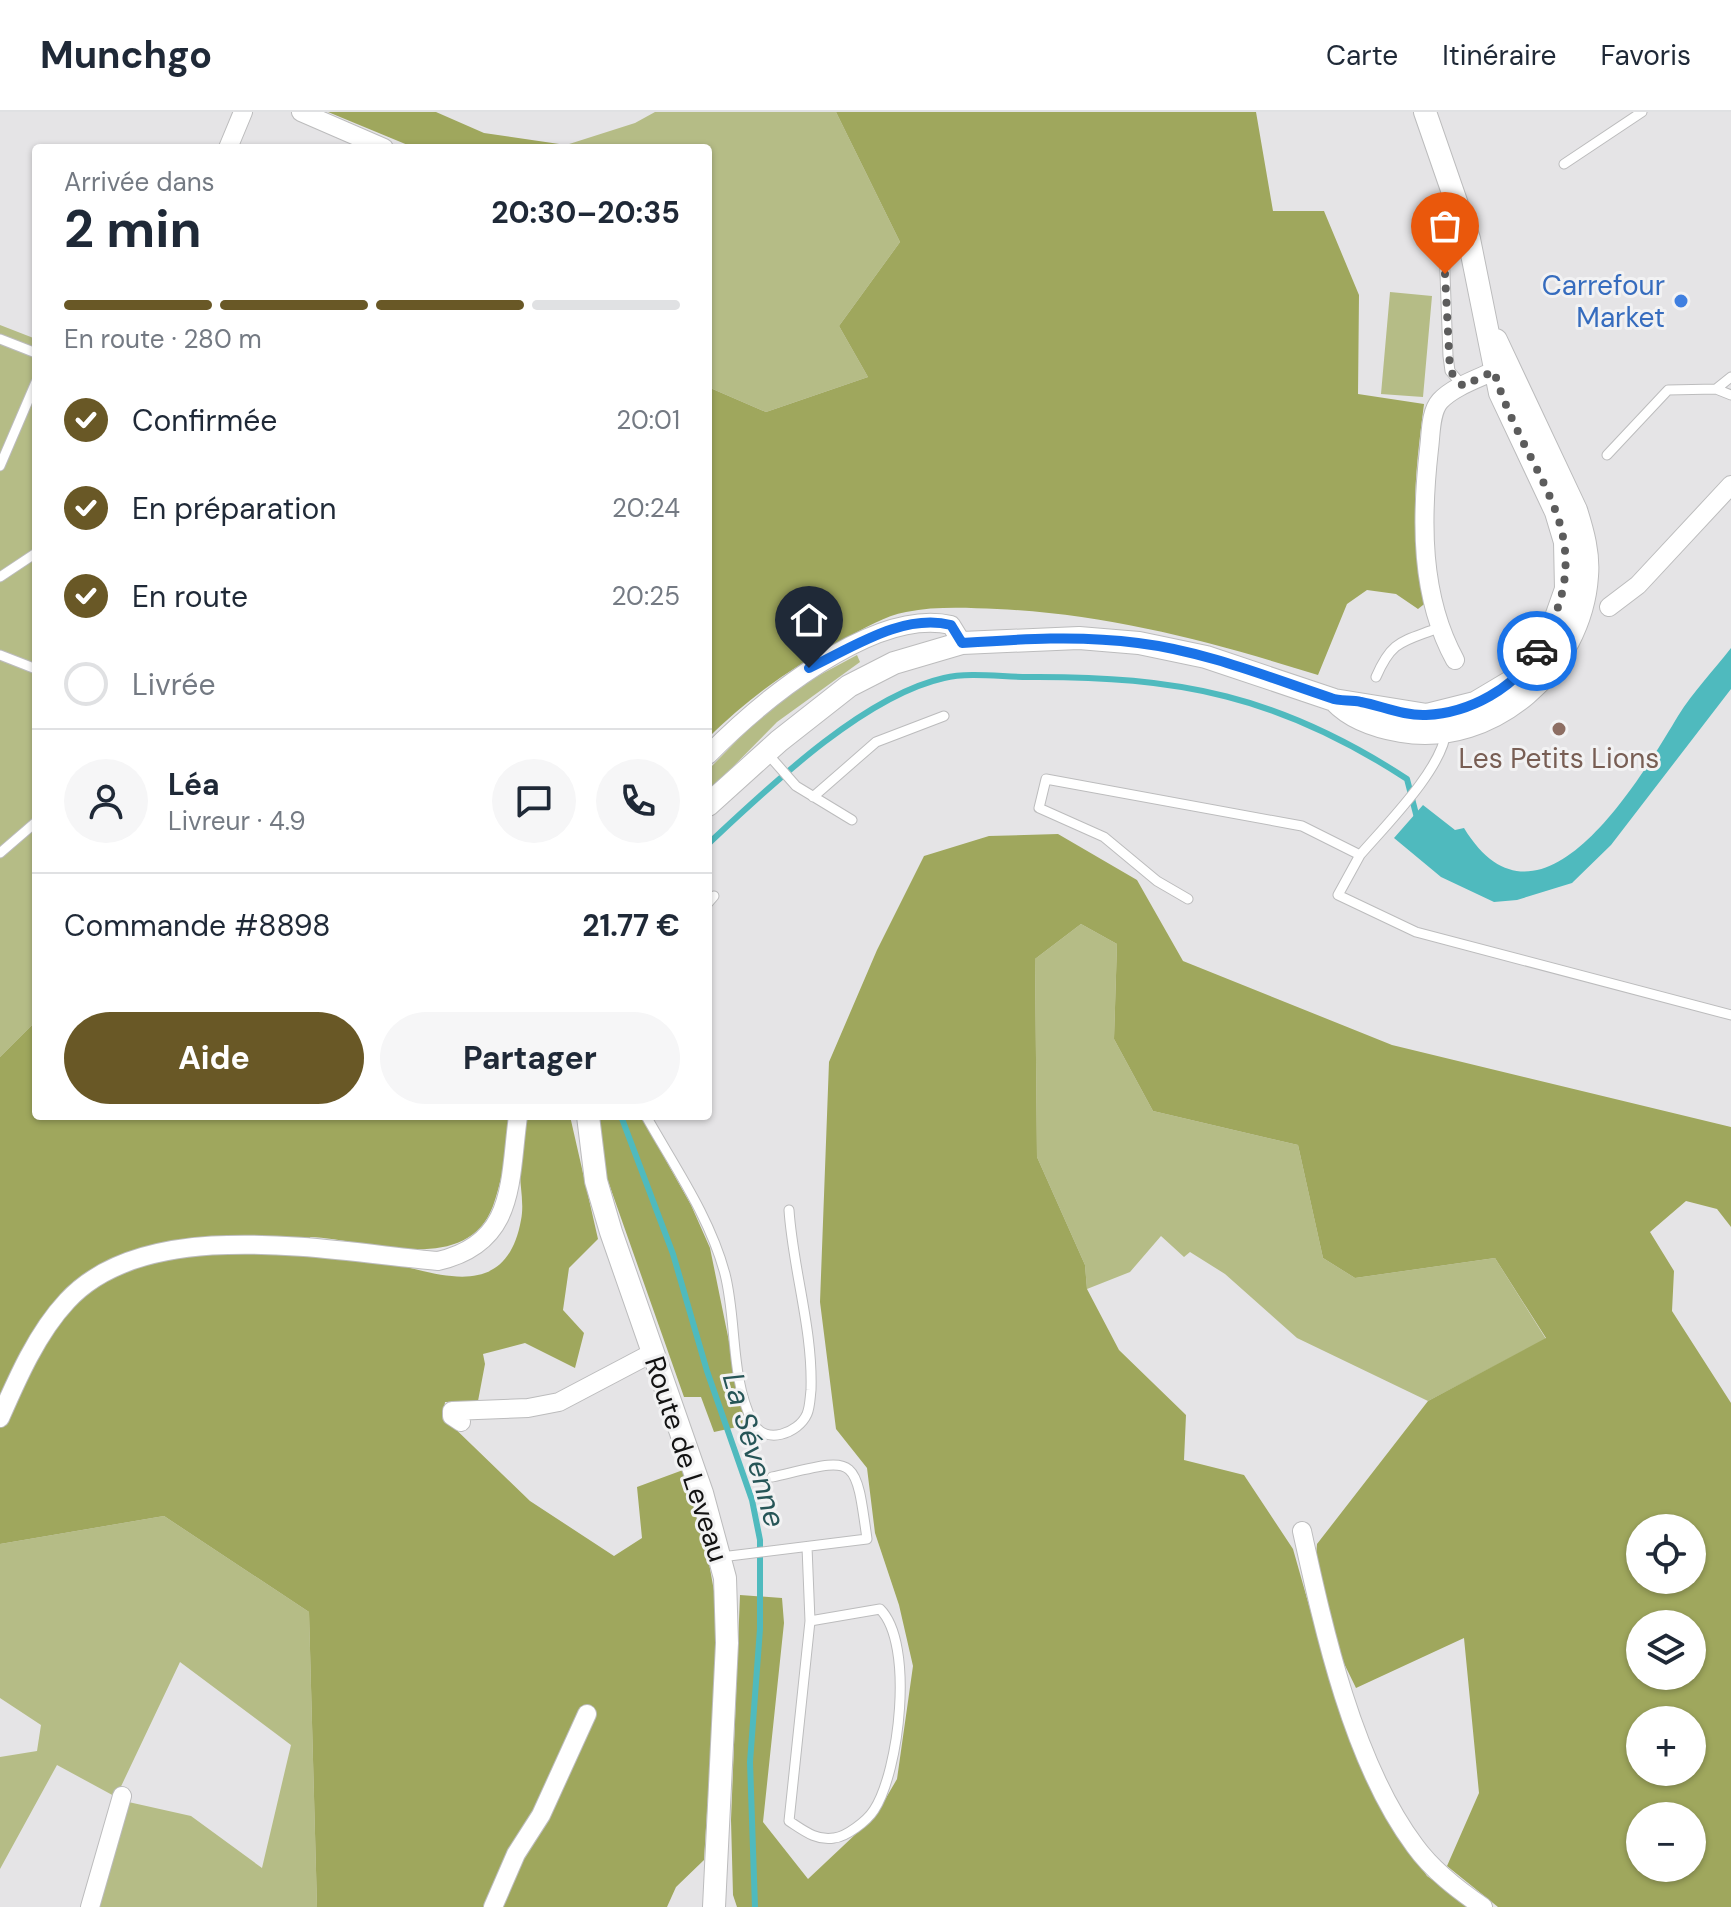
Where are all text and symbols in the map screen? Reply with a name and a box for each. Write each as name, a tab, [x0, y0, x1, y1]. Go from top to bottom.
text: Munchgo	[40, 30, 212, 80]
text: Carte	[1326, 37, 1398, 74]
text: Itinéraire	[1442, 37, 1556, 74]
text: Favoris	[1600, 37, 1691, 74]
text: Arrivée dans	[64, 165, 215, 199]
pin	[1411, 192, 1479, 274]
text: 20:30–20:35	[491, 193, 680, 232]
text: 2 min	[64, 195, 202, 263]
icon: bag	[1423, 204, 1467, 248]
place label: Carrefour Market	[1542, 267, 1665, 336]
marker: Carrefour Market	[1672, 292, 1690, 310]
text: En route · 280 m	[64, 322, 262, 356]
icon: check	[64, 398, 108, 442]
text: Confirmée	[132, 401, 277, 440]
text: 20:01	[616, 403, 680, 437]
icon: check	[64, 486, 108, 530]
text: En préparation	[132, 489, 337, 528]
text: 20:24	[612, 491, 680, 525]
icon: check	[64, 574, 108, 618]
text: En route	[132, 577, 248, 616]
text: 20:25	[611, 579, 680, 613]
pin	[775, 586, 843, 668]
icon: home	[787, 598, 831, 642]
courier	[1497, 611, 1577, 691]
icon: car	[1515, 629, 1559, 673]
text: Livrée	[132, 665, 215, 704]
marker: Les Petits Lions	[1550, 720, 1568, 738]
place label: Les Petits Lions	[1459, 740, 1659, 777]
button: person	[64, 759, 148, 843]
button: chat	[492, 759, 576, 843]
button: phone	[596, 759, 680, 843]
text: Léa	[168, 765, 220, 804]
text: Livreur · 4.9	[168, 804, 306, 838]
text: Commande #8898	[64, 906, 330, 945]
text: 21.77 €	[582, 906, 680, 945]
button: Aide	[64, 1012, 364, 1104]
button: Partager	[380, 1012, 680, 1104]
street label: Route de Leveau	[636, 1352, 737, 1567]
water label: La Sévenne	[714, 1368, 795, 1532]
map controls	[1626, 1514, 1706, 1882]
button: locate	[1626, 1514, 1706, 1594]
button: layers	[1626, 1610, 1706, 1690]
button: +	[1626, 1706, 1706, 1786]
button: −	[1626, 1802, 1706, 1882]

